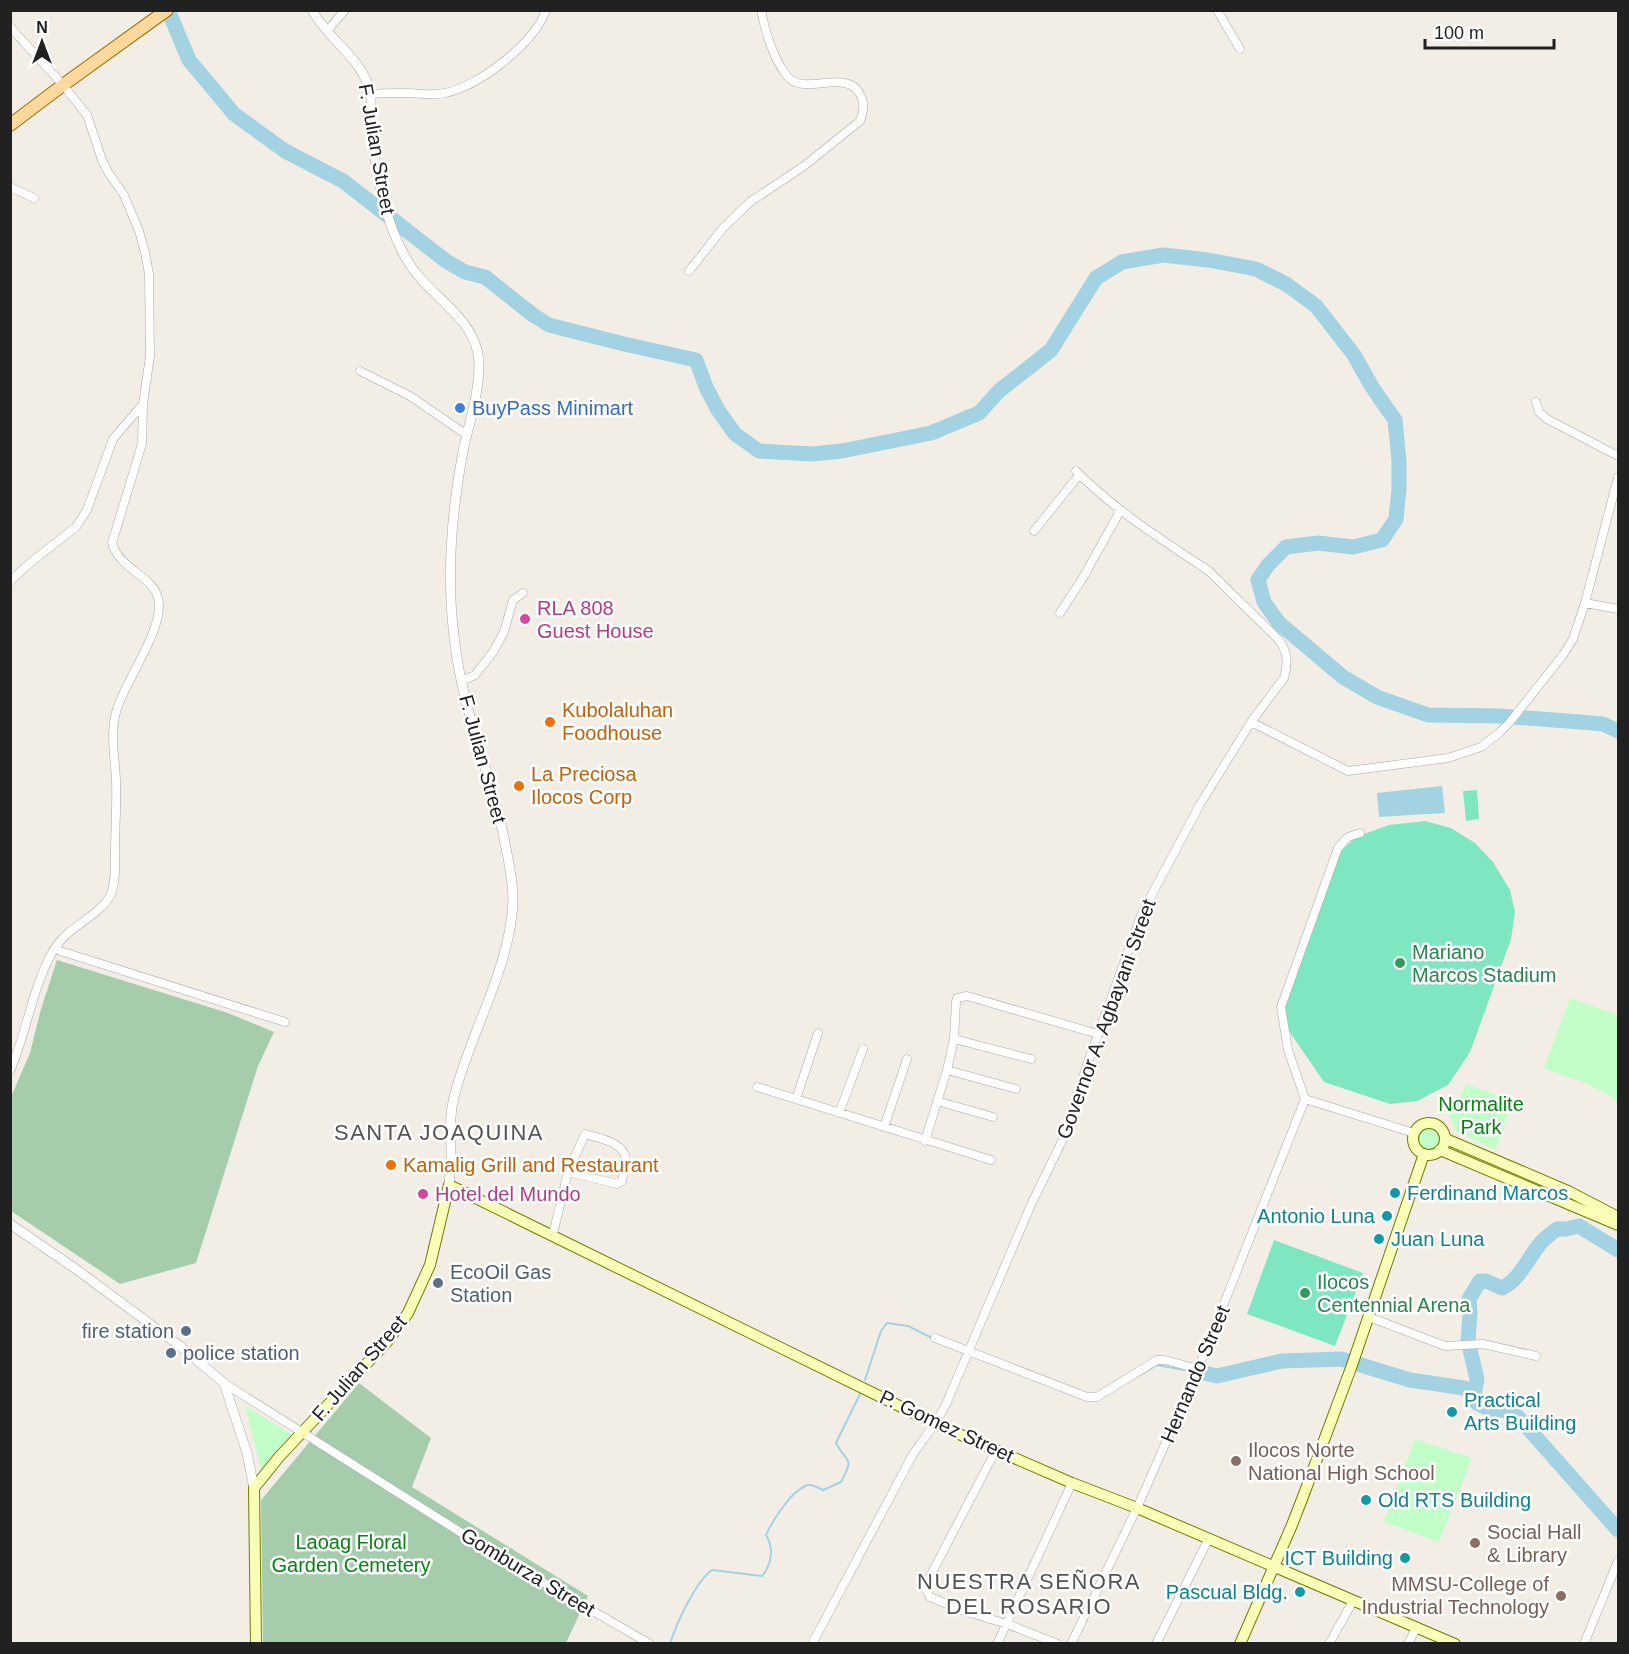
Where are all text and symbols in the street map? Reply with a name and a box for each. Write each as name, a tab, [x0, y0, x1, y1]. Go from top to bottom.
north arrow	[12, 12, 72, 72]
scale bar	[1425, 12, 1554, 50]
text: N	[36, 19, 48, 36]
text: 100 m	[1434, 23, 1484, 43]
street label: F. Julian Street	[355, 82, 399, 216]
place label: BuyPass Minimart	[472, 397, 634, 419]
marker: BuyPass Minimart	[453, 401, 467, 415]
place label: RLA 808 Guest House	[537, 597, 654, 642]
marker: RLA 808 Guest House	[518, 612, 532, 626]
street label: F. Julian Street	[455, 692, 511, 826]
place label: Kubolaluhan Foodhouse	[562, 699, 673, 744]
marker: Kubolaluhan Foodhouse	[543, 715, 557, 729]
place label: La Preciosa Ilocos Corp	[531, 763, 637, 808]
marker: La Preciosa Ilocos Corp	[512, 779, 526, 793]
street label: Governor A. Agbayani Street	[1052, 896, 1160, 1142]
place label: Mariano Marcos Stadium	[1412, 941, 1557, 986]
marker: Mariano Marcos Stadium	[1393, 956, 1407, 970]
park label: Normalite Park	[1438, 1093, 1524, 1138]
district label: SANTA JOAQUINA	[334, 1120, 544, 1145]
place label: Kamalig Grill and Restaurant	[403, 1154, 659, 1176]
marker: Kamalig Grill and Restaurant	[384, 1158, 398, 1172]
place label: Ferdinand Marcos	[1407, 1182, 1568, 1204]
place label: Hotel del Mundo	[435, 1183, 581, 1205]
marker: Ferdinand Marcos	[1388, 1186, 1402, 1200]
marker: Hotel del Mundo	[416, 1187, 430, 1201]
place label: Antonio Luna	[1257, 1205, 1376, 1227]
marker: Antonio Luna	[1380, 1209, 1394, 1223]
place label: Juan Luna	[1391, 1228, 1485, 1250]
marker: Juan Luna	[1372, 1232, 1386, 1246]
place label: EcoOil Gas Station	[450, 1261, 551, 1306]
place label: Ilocos Centennial Arena	[1317, 1271, 1471, 1316]
marker: EcoOil Gas Station	[431, 1276, 445, 1290]
marker: Ilocos Centennial Arena	[1298, 1286, 1312, 1300]
street label: Hernando Street	[1156, 1302, 1234, 1446]
street label: F. Julian Street	[307, 1311, 411, 1425]
place label: fire station	[82, 1320, 174, 1342]
marker: fire station	[179, 1324, 193, 1338]
place label: police station	[183, 1342, 300, 1364]
marker: police station	[164, 1346, 178, 1360]
street label: P. Gomez Street	[877, 1385, 1018, 1467]
place label: Practical Arts Building	[1464, 1389, 1576, 1434]
marker: Practical Arts Building	[1445, 1405, 1459, 1419]
place label: Ilocos Norte National High School	[1248, 1439, 1435, 1484]
marker: Ilocos Norte National High School	[1229, 1454, 1243, 1468]
place label: Old RTS Building	[1378, 1489, 1531, 1511]
marker: Old RTS Building	[1359, 1493, 1373, 1507]
place label: Social Hall & Library	[1487, 1521, 1581, 1566]
street label: Gomburza Street	[457, 1523, 599, 1621]
park label: Laoag Floral Garden Cemetery	[272, 1531, 430, 1576]
marker: Social Hall & Library	[1468, 1536, 1482, 1550]
place label: ICT Building	[1284, 1547, 1393, 1569]
marker: ICT Building	[1398, 1551, 1412, 1565]
district label: NUESTRA SEÑORA DEL ROSARIO	[917, 1569, 1141, 1619]
place label: MMSU-College of Industrial Technology	[1361, 1573, 1549, 1618]
place label: Pascual Bldg.	[1166, 1581, 1288, 1603]
marker: Pascual Bldg.	[1293, 1585, 1307, 1599]
marker: MMSU-College of Industrial Technology	[1554, 1589, 1568, 1603]

